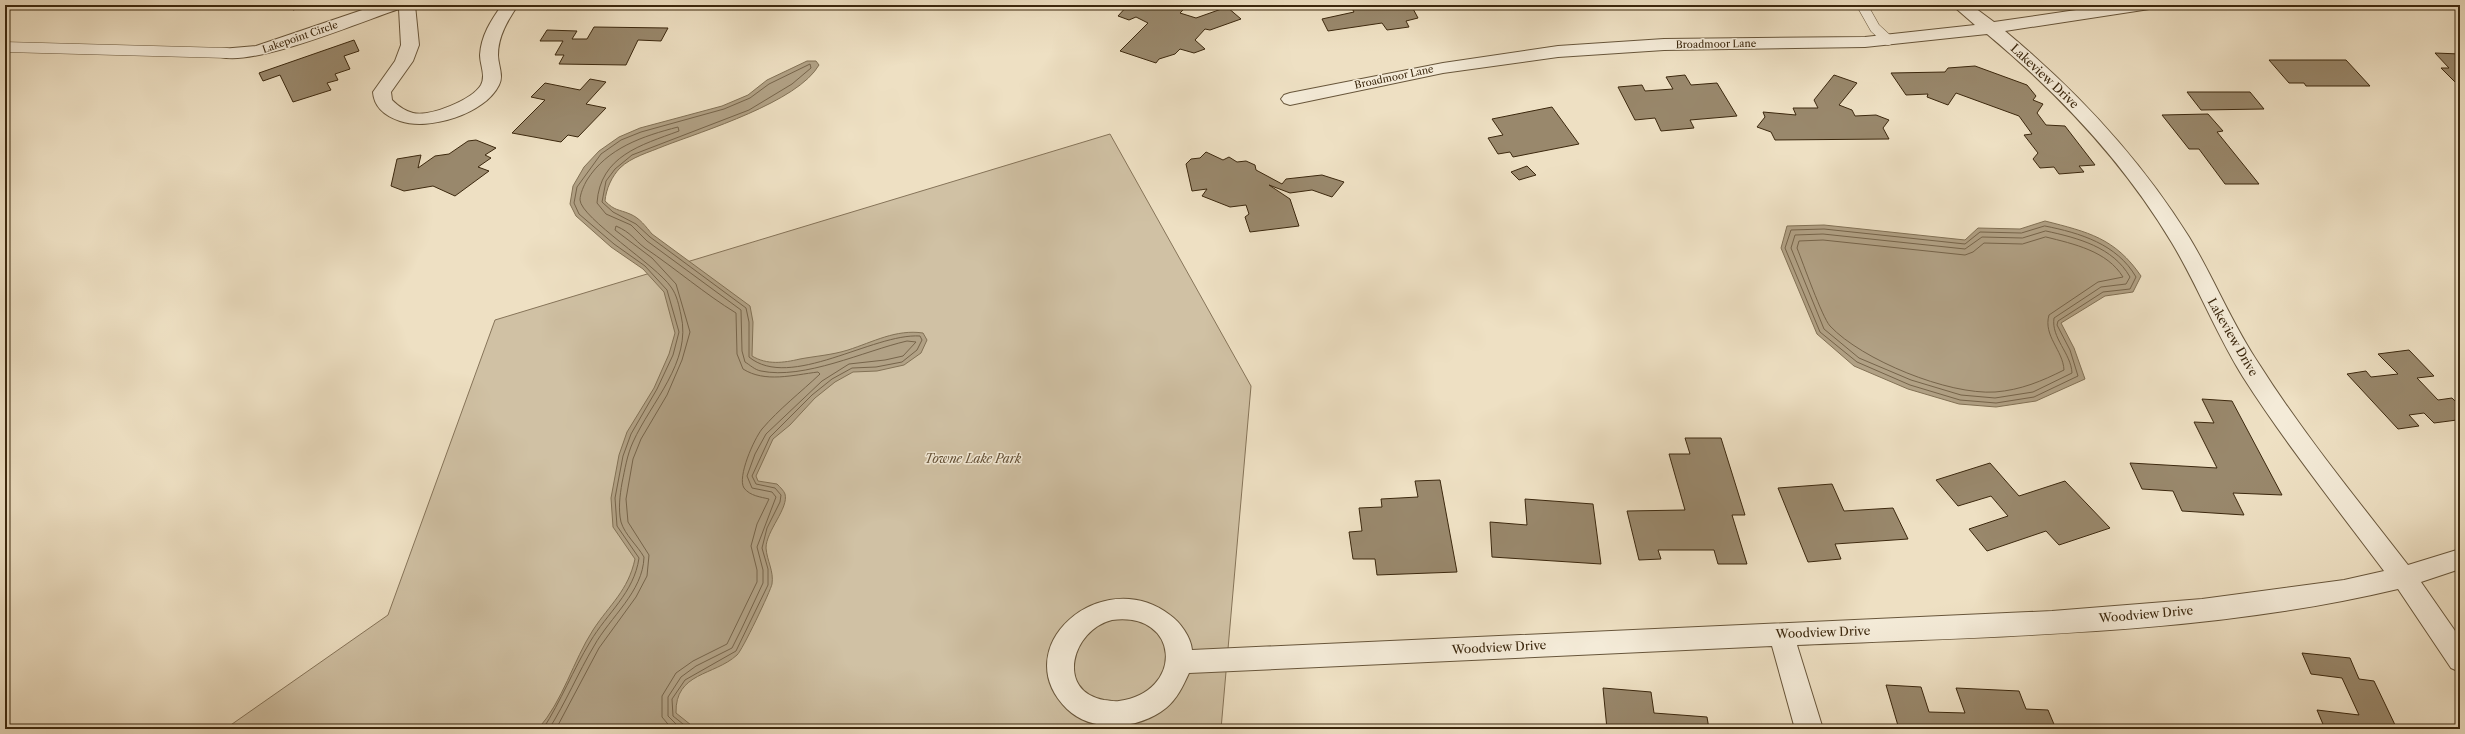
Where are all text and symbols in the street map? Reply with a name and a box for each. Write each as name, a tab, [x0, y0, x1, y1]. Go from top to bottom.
street label: Lakepoint Circle	[260, 18, 340, 56]
street label: Broadmoor Lane	[1676, 37, 1757, 51]
street label: Lakeview Drive	[2008, 41, 2082, 112]
street label: Broadmoor Lane	[1353, 62, 1435, 92]
street label: Lakeview Drive	[2205, 295, 2262, 379]
park label: Towne Lake Park	[925, 451, 1022, 466]
street label: Woodview Drive	[2097, 602, 2194, 626]
street label: Woodview Drive	[1774, 623, 1871, 641]
street label: Woodview Drive	[1450, 637, 1547, 657]

